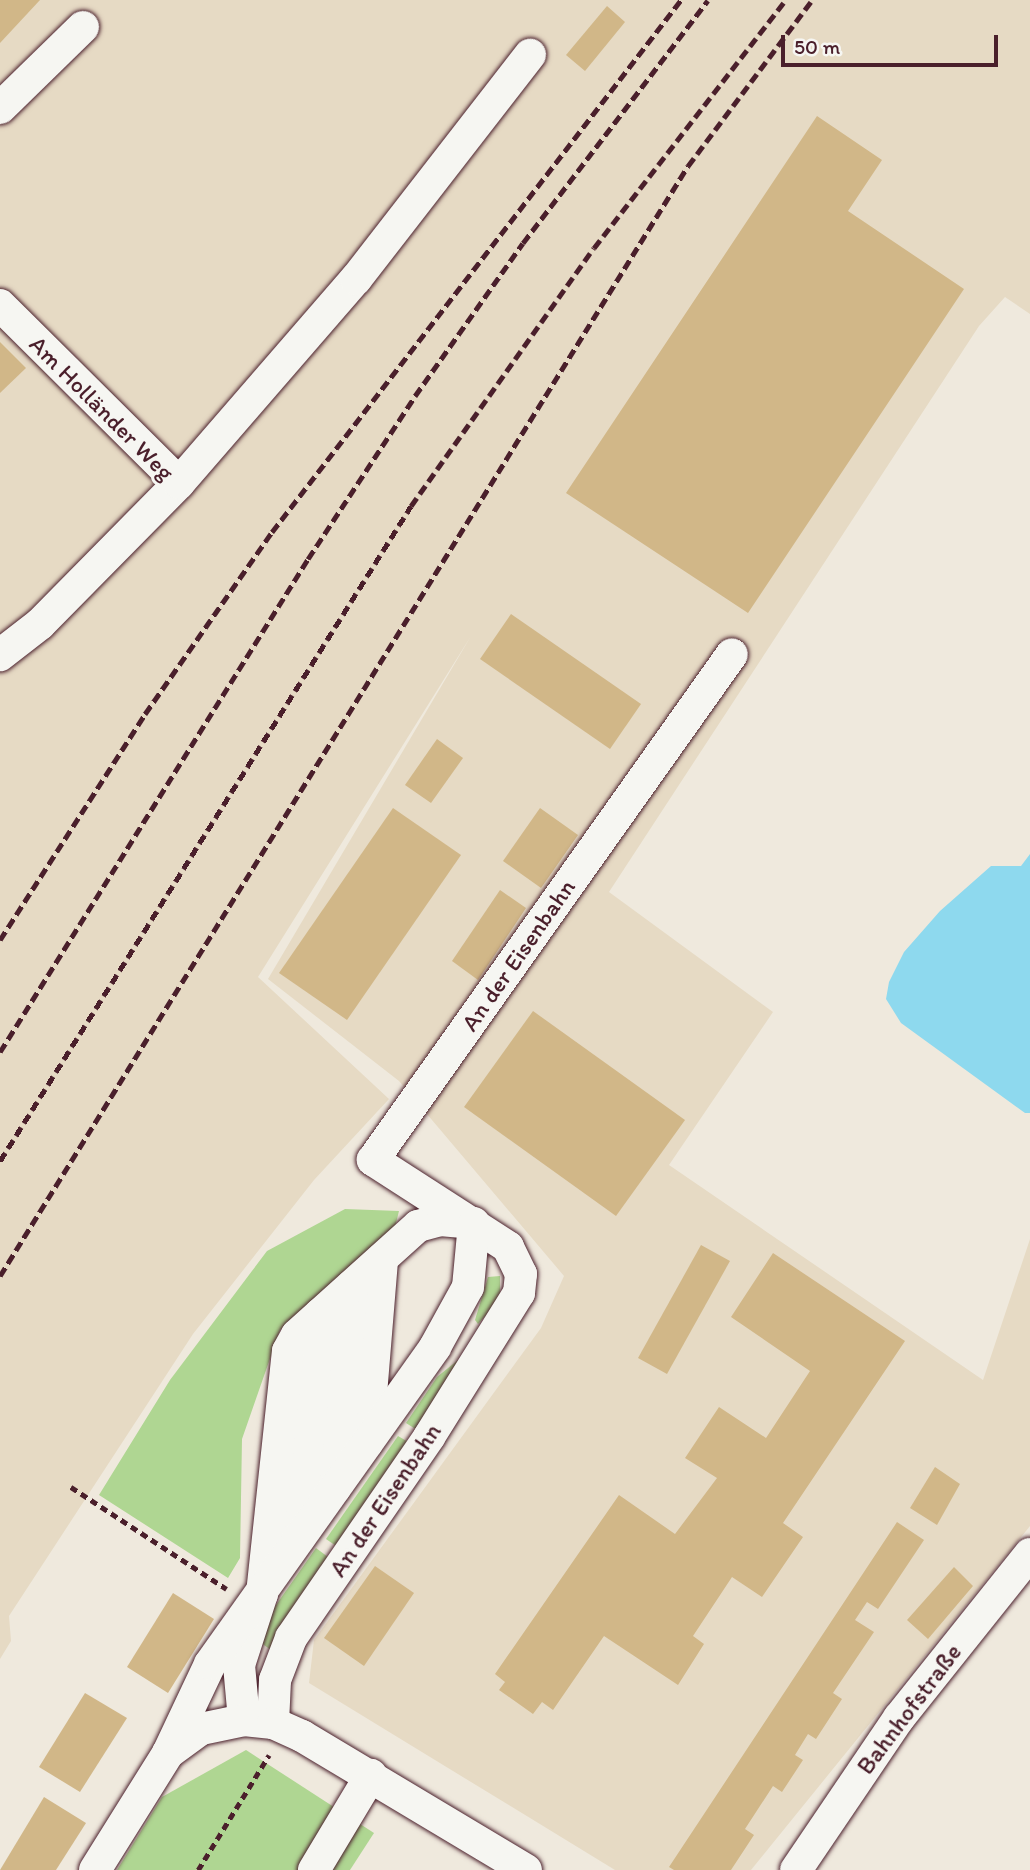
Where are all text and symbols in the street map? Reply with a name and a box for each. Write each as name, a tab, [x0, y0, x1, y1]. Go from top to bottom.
scale bar	[785, 21, 1002, 65]
text: 50 m	[794, 34, 840, 59]
street label: Am Holländer Weg	[24, 330, 180, 486]
street label: An der Eisenbahn	[455, 874, 581, 1036]
street label: An der Eisenbahn	[323, 1418, 447, 1582]
street label: Bahnhofstraße	[851, 1638, 967, 1780]

